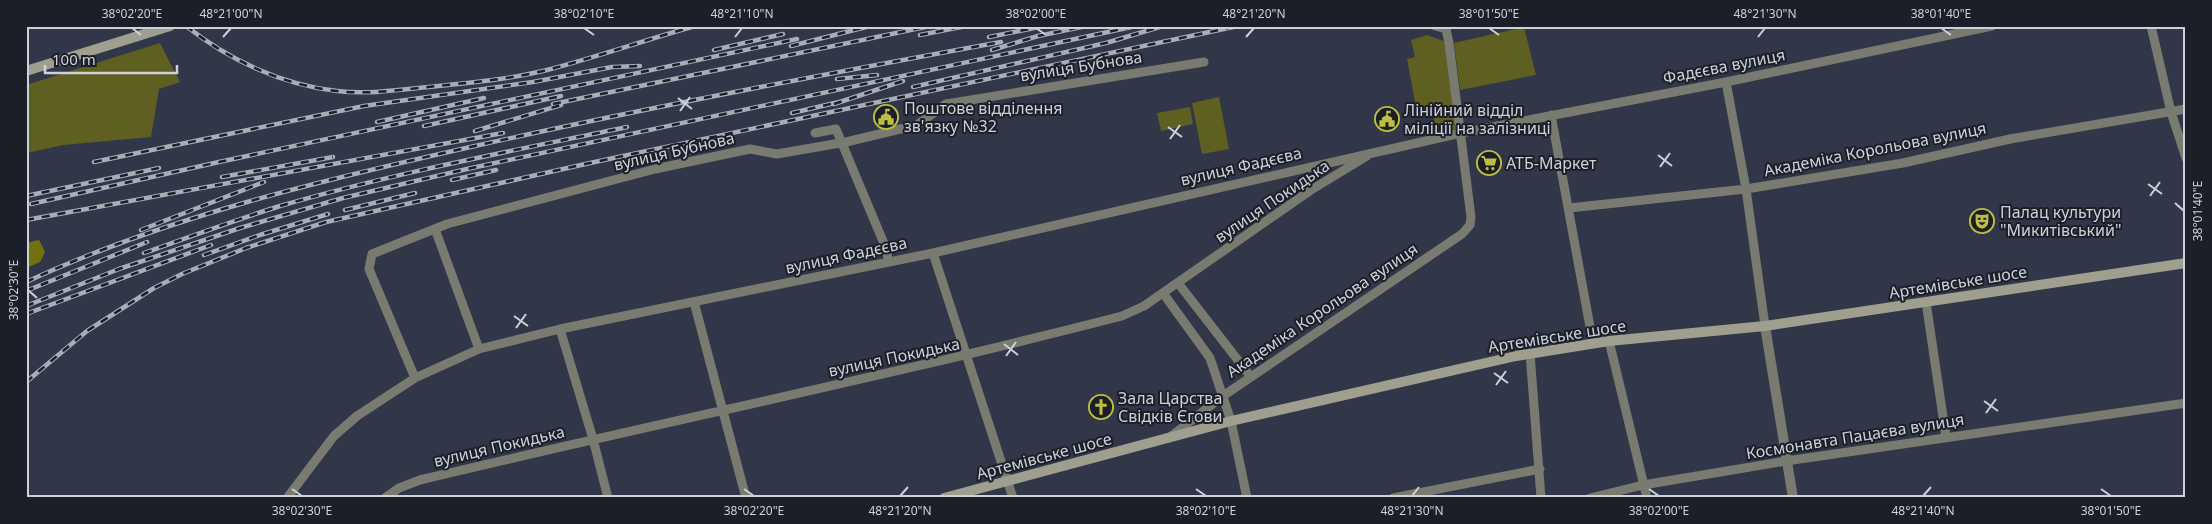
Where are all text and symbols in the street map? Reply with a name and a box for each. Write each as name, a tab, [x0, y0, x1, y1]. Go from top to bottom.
text: 38°02'20"E	[102, 5, 162, 22]
text: 48°21'00"N	[199, 5, 263, 22]
text: 38°02'10"E	[554, 5, 614, 22]
text: 48°21'10"N	[710, 5, 774, 22]
text: 38°02'00"E	[1006, 5, 1066, 22]
text: 48°21'20"N	[1222, 5, 1286, 22]
text: 38°01'50"E	[1459, 5, 1519, 22]
text: 48°21'30"N	[1733, 5, 1797, 22]
text: 38°01'40"E	[1911, 5, 1971, 22]
scale bar	[45, 42, 178, 74]
street label: Фадєєва вулиця	[1661, 43, 1787, 89]
street label: вулиця Бубнова	[1018, 45, 1144, 87]
text: 100 m	[52, 49, 96, 69]
place label: Поштове відділення зв'язку №32	[904, 97, 1062, 137]
place label: Лінійний відділ міліції на залізниці	[1404, 99, 1551, 139]
public building icon: Поштове відділення зв'язку №32	[873, 104, 899, 130]
public building icon: Лінійний відділ міліції на залізниці	[1374, 106, 1400, 132]
street label: Академіка Корольова вулиця	[1762, 117, 1988, 181]
street label: вулиця Бубнова	[611, 126, 737, 176]
street label: вулиця Фадєєва	[1178, 141, 1304, 191]
supermarket icon: АТБ-Маркет	[1476, 150, 1502, 176]
place label: АТБ-Маркет	[1506, 152, 1597, 174]
street label: вулиця Покидька	[1210, 154, 1334, 248]
text: 38°01'40"E	[2189, 181, 2206, 241]
place label: Палац культури "Микитівський"	[2000, 201, 2122, 241]
theatre icon: Палац культури "Микитівський"	[1969, 208, 1995, 234]
street label: вулиця Фадєєва	[783, 231, 909, 279]
street label: Академіка Корольова вулиця	[1222, 238, 1422, 382]
text: 38°02'30"E	[5, 260, 22, 320]
street label: Артемівське шосе	[1887, 260, 2029, 304]
street label: Артемівське шосе	[1486, 314, 1628, 358]
street label: вулиця Покидька	[826, 332, 962, 382]
place label: Зала Царства Свідків Єгови	[1118, 387, 1222, 427]
church icon: Зала Царства Свідків Єгови	[1088, 394, 1114, 420]
street label: Космонавта Пацаєва вулиця	[1744, 408, 1966, 464]
street label: вулиця Покидька	[431, 420, 567, 472]
street label: Артемівське шосе	[974, 427, 1114, 485]
text: 38°02'30"E	[272, 502, 332, 519]
text: 38°02'20"E	[724, 502, 784, 519]
text: 48°21'20"N	[868, 502, 932, 519]
text: 38°02'10"E	[1176, 502, 1236, 519]
text: 48°21'30"N	[1380, 502, 1444, 519]
text: 38°02'00"E	[1629, 502, 1689, 519]
text: 48°21'40"N	[1891, 502, 1955, 519]
text: 38°01'50"E	[2081, 502, 2141, 519]

